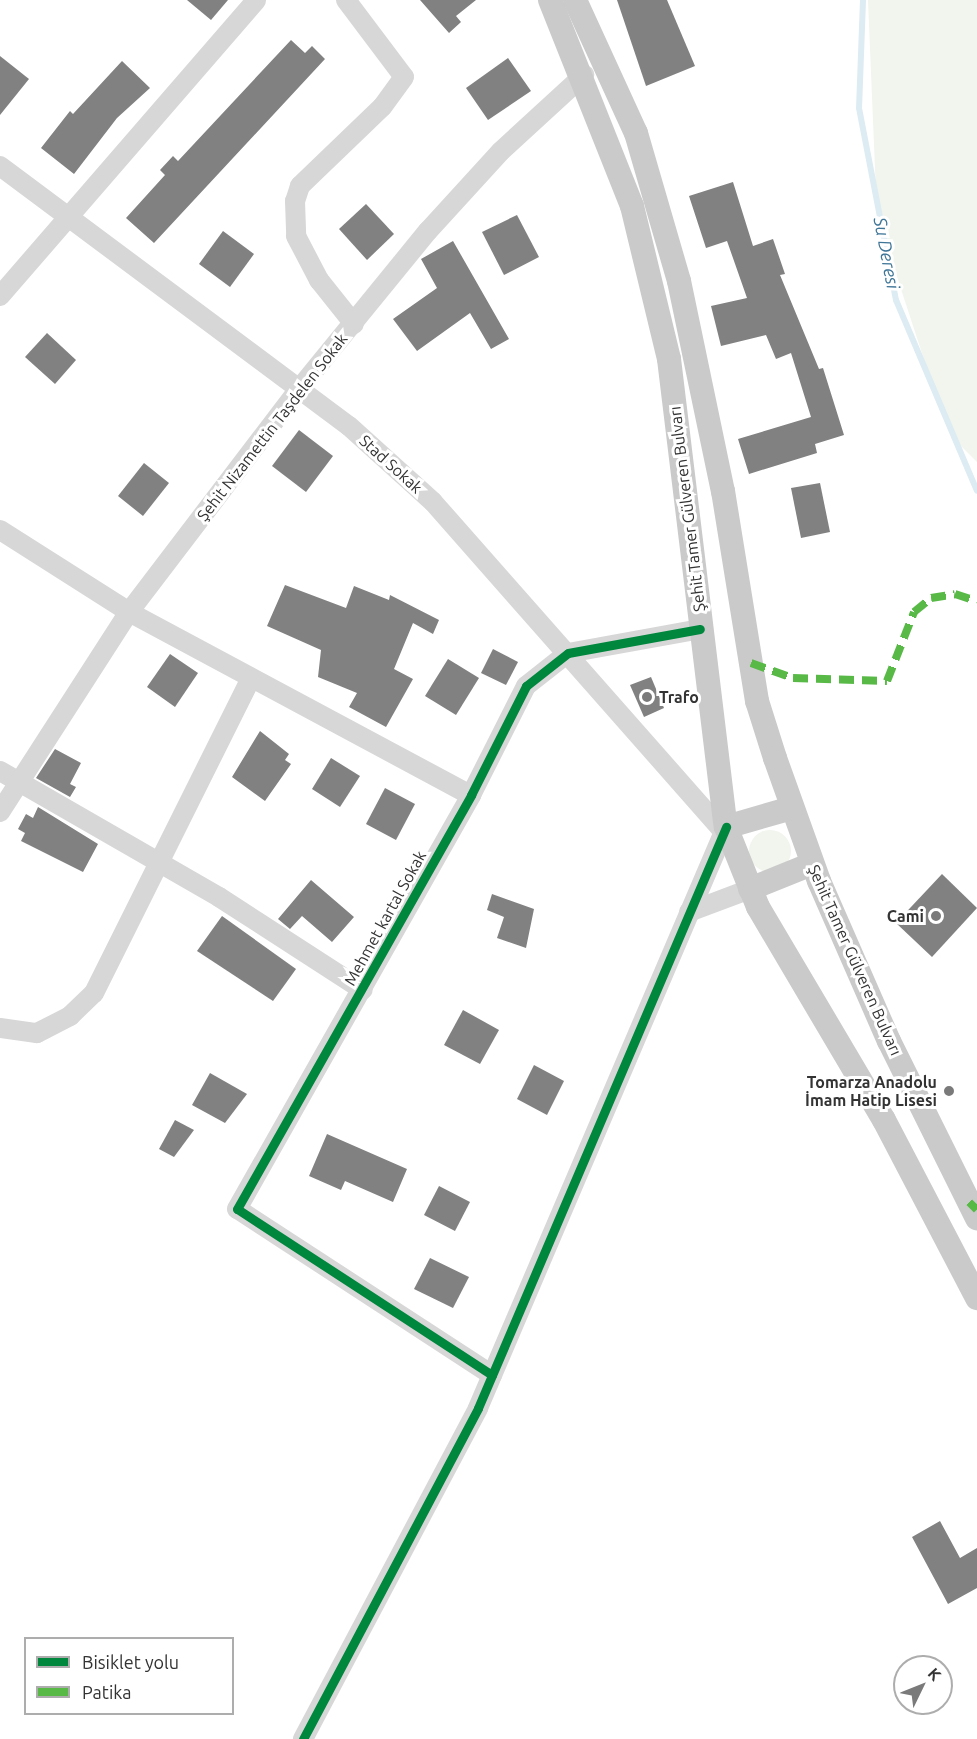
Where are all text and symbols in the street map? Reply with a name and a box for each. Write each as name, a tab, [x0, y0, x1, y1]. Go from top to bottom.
water label: Su Deresi	[869, 215, 905, 291]
street label: Şehit Nizamettin Taşdelen Sokak	[193, 329, 351, 525]
street label: Şehit Tamer Gülveren Bulvarı	[665, 405, 709, 613]
street label: Stad Sokak	[356, 431, 426, 497]
place label: Trafo	[659, 687, 699, 707]
marker: Trafo	[640, 690, 654, 704]
street label: Mehmet kartal Sokak	[340, 847, 430, 989]
street label: Şehit Tamer Gülveren Bulvarı	[804, 862, 906, 1058]
place label: Cami	[887, 906, 924, 926]
marker: Cami	[929, 909, 943, 923]
place label: Tomarza Anadolu İmam Hatip Lisesi	[805, 1072, 937, 1110]
marker: Tomarza Anadolu İmam Hatip Lisesi	[942, 1084, 956, 1098]
legend	[24, 1637, 234, 1715]
text: Bisiklet yolu	[82, 1652, 179, 1672]
north arrow	[893, 1655, 953, 1715]
text: K	[924, 1664, 945, 1684]
text: Patika	[82, 1682, 132, 1702]

